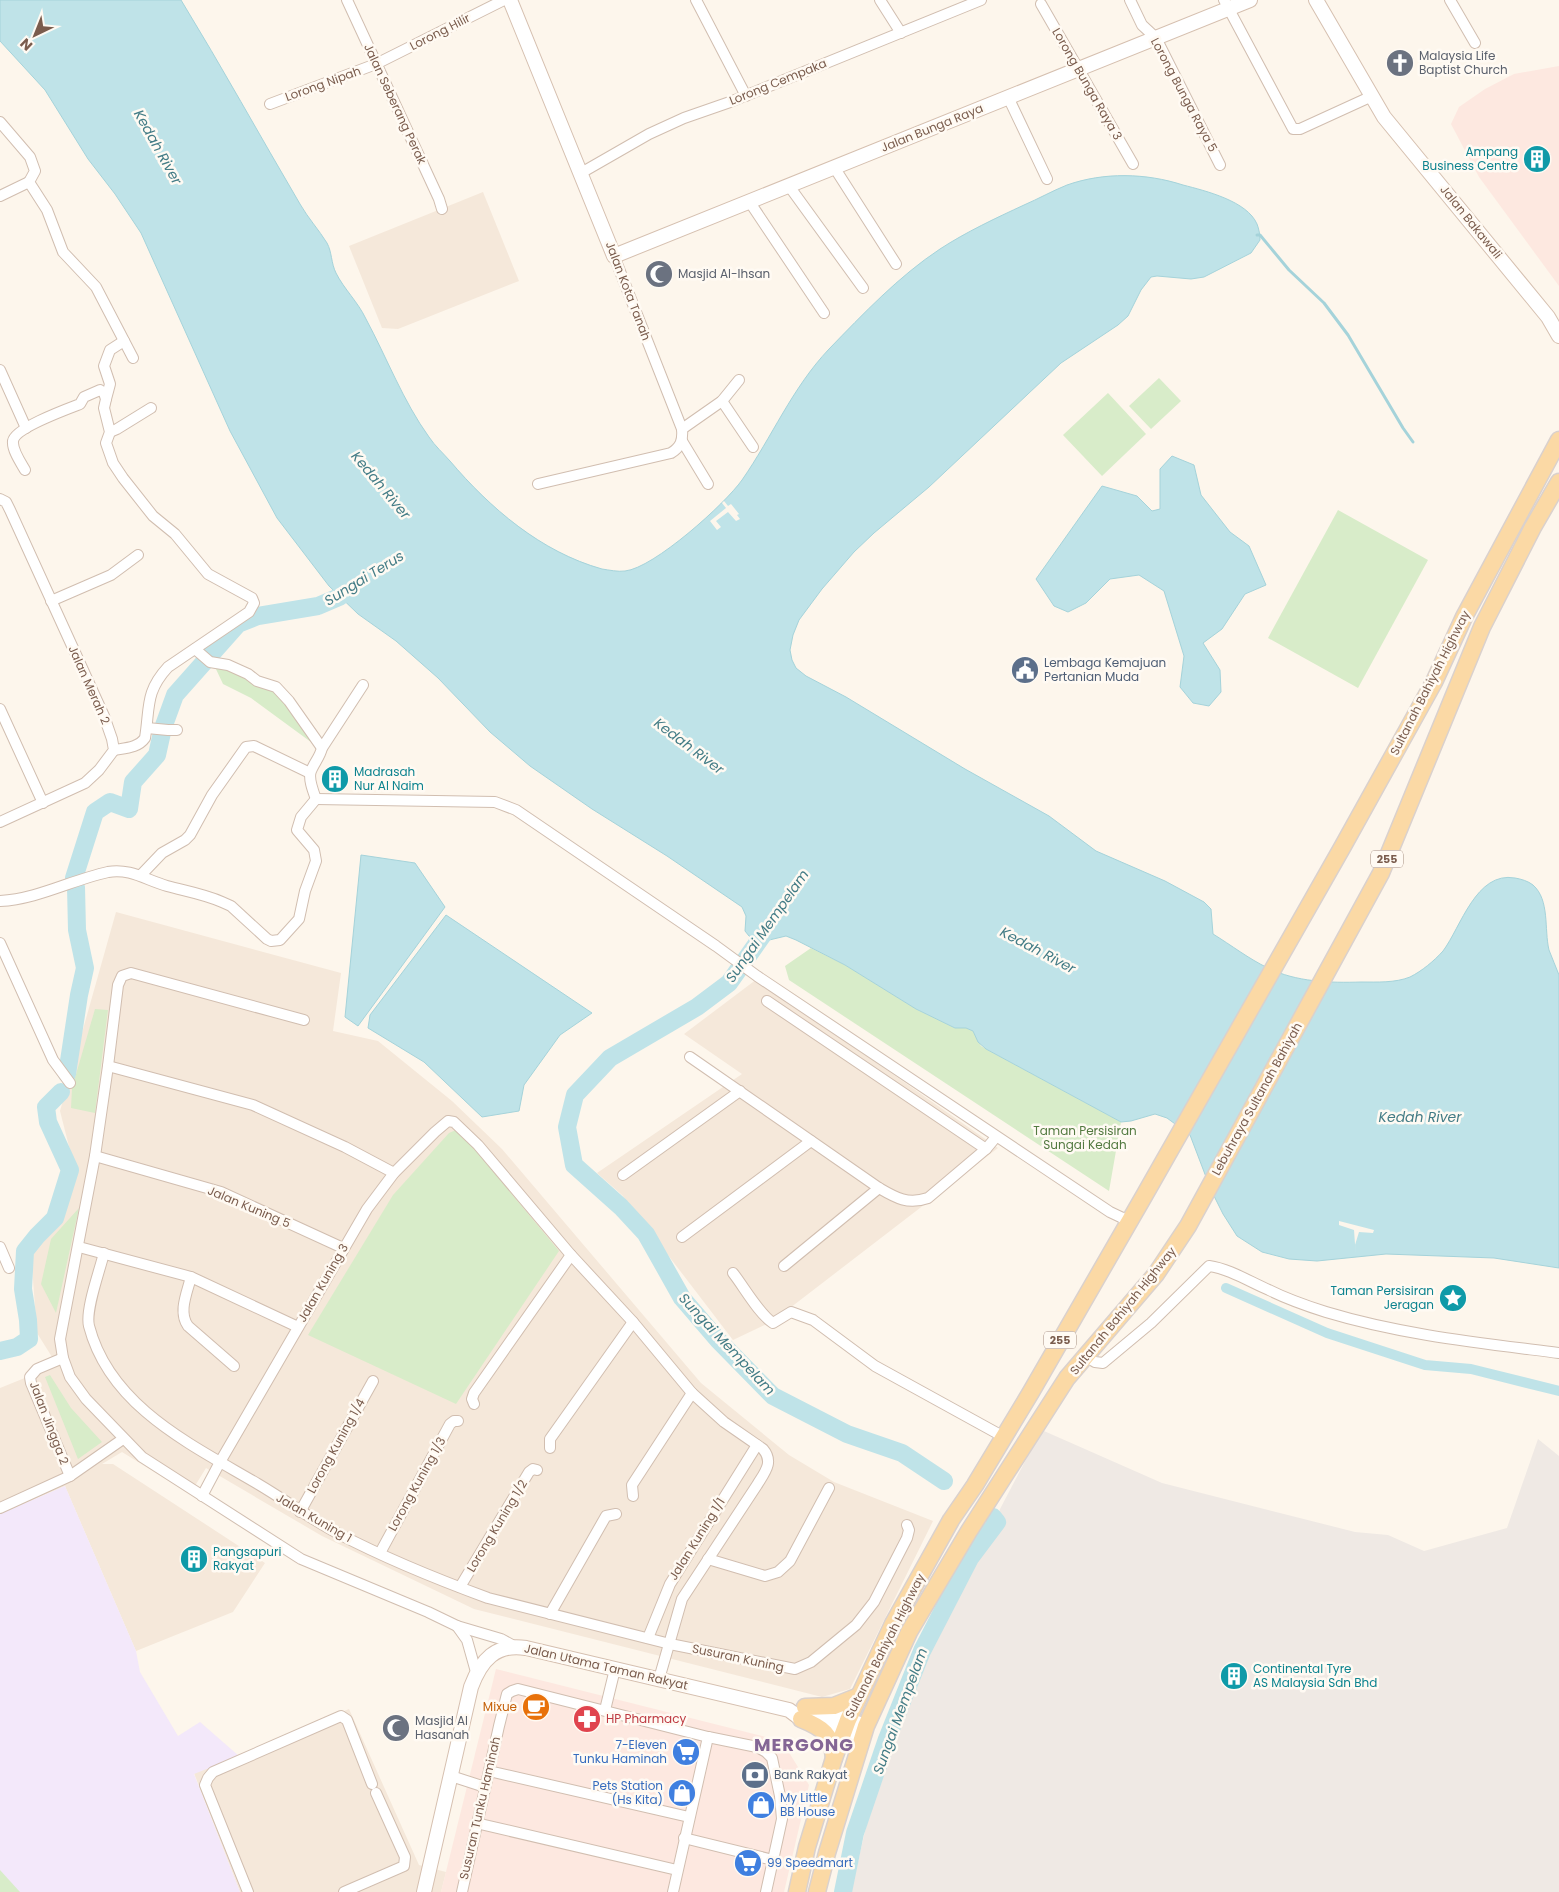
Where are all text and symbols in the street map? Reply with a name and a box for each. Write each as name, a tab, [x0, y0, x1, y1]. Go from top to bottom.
street label: Lorong Hilir	[407, 9, 473, 54]
north arrow	[10, 10, 60, 60]
street label: Lorong Bunga Raya 3	[1048, 25, 1126, 143]
text: N	[15, 34, 37, 55]
street label: Lorong Bunga Raya 5	[1147, 35, 1222, 155]
street label: Jalan Seberang Perak	[360, 41, 431, 168]
place label: Malaysia Life Baptist Church	[1419, 47, 1508, 78]
church icon: Malaysia Life Baptist Church	[1385, 48, 1415, 78]
street label: Lorong Cempaka	[727, 54, 829, 109]
street label: Lorong Nipah	[283, 62, 363, 105]
street label: Jalan Bunga Raya	[878, 99, 985, 156]
water label: Kedah River	[129, 106, 187, 189]
place label: Ampang Business Centre	[1422, 143, 1518, 174]
building icon: Ampang Business Centre	[1522, 144, 1552, 174]
street label: Jalan Bakawali	[1436, 181, 1506, 262]
street label: Jalan Kota Tanah	[602, 239, 655, 343]
mosque icon: Masjid Al-Ihsan	[644, 259, 674, 289]
place label: Masjid Al-Ihsan	[678, 265, 770, 282]
water label: Kedah River	[347, 447, 416, 524]
water label: Sungai Terus	[320, 546, 408, 610]
street label: Sultanah Bahiyah Highway	[1386, 607, 1474, 758]
street label: Jalan Merah 2	[64, 643, 114, 727]
place label: Lembaga Kemajuan Pertanian Muda	[1044, 654, 1166, 685]
public building icon: Lembaga Kemajuan Pertanian Muda	[1010, 655, 1040, 685]
water label: Kedah River	[650, 713, 729, 779]
place label: Madrasah Nur Al Naim	[354, 763, 424, 794]
building icon: Madrasah Nur Al Naim	[320, 764, 350, 794]
road number: 255	[1371, 851, 1403, 868]
water label: Sungai Mempelam	[721, 866, 813, 986]
water label: Kedah River	[997, 922, 1080, 979]
street label: Lebuhraya Sultanah Bahiyah	[1207, 1019, 1306, 1178]
water label: Kedah River	[1379, 1107, 1462, 1127]
park label: Taman Persisiran Sungai Kedah	[1033, 1122, 1137, 1153]
street label: Jalan Kuning 5	[205, 1181, 293, 1232]
street label: Jalan Kuning 3	[293, 1240, 352, 1325]
street label: Sultanah Bahiyah Highway	[1066, 1243, 1180, 1378]
place label: Taman Persisiran Jeragan	[1330, 1282, 1434, 1313]
place icon: Taman Persisiran Jeragan	[1438, 1283, 1468, 1313]
water label: Sungai Mempelam	[674, 1288, 780, 1400]
road number: 255	[1044, 1332, 1076, 1348]
street label: Jalan Jingga 2	[26, 1379, 73, 1467]
street label: Lorong Kuning 1/4	[303, 1395, 369, 1496]
street label: Lorong Kuning 1/3	[384, 1434, 449, 1534]
street label: Lorong Kuning 1/2	[462, 1476, 531, 1575]
street label: Jalan Kuning 1	[273, 1489, 355, 1546]
street label: Jalan Kuning 1/1	[664, 1494, 729, 1583]
place label: Pangsapuri Rakyat	[213, 1543, 281, 1574]
building icon: Pangsapuri Rakyat	[179, 1544, 209, 1574]
street label: Sultanah Bahiyah Highway	[841, 1570, 929, 1721]
street label: Jalan Utama Taman Rakyat	[523, 1639, 690, 1694]
street label: Susuran Kuning	[691, 1639, 786, 1676]
water label: Sungai Mempelam	[868, 1645, 932, 1777]
place label: Continental Tyre AS Malaysia Sdn Bhd	[1253, 1660, 1377, 1691]
building icon: Continental Tyre AS Malaysia Sdn Bhd	[1219, 1661, 1249, 1691]
cafe icon: Mixue	[521, 1692, 551, 1722]
place label: Mixue	[483, 1698, 517, 1715]
pharmacy icon: HP Pharmacy	[572, 1704, 602, 1734]
place label: HP Pharmacy	[606, 1710, 686, 1727]
place label: Masjid Al Hasanah	[415, 1712, 469, 1743]
mosque icon: Masjid Al Hasanah	[381, 1713, 411, 1743]
district label: MERGONG	[754, 1732, 854, 1757]
street label: Susuran Tunku Haminah	[455, 1735, 504, 1881]
place label: 7-Eleven Tunku Haminah	[573, 1736, 667, 1767]
supermarket icon: 7-Eleven Tunku Haminah	[671, 1737, 701, 1767]
bank icon: Bank Rakyat	[740, 1760, 770, 1790]
place label: Bank Rakyat	[774, 1766, 847, 1783]
place label: Pets Station (Hs Kita)	[593, 1777, 663, 1808]
shop icon: Pets Station (Hs Kita)	[667, 1778, 697, 1808]
place label: My Little BB House	[780, 1789, 835, 1820]
shop icon: My Little BB House	[746, 1790, 776, 1820]
supermarket icon: 99 Speedmart	[733, 1848, 763, 1878]
place label: 99 Speedmart	[767, 1854, 853, 1871]

